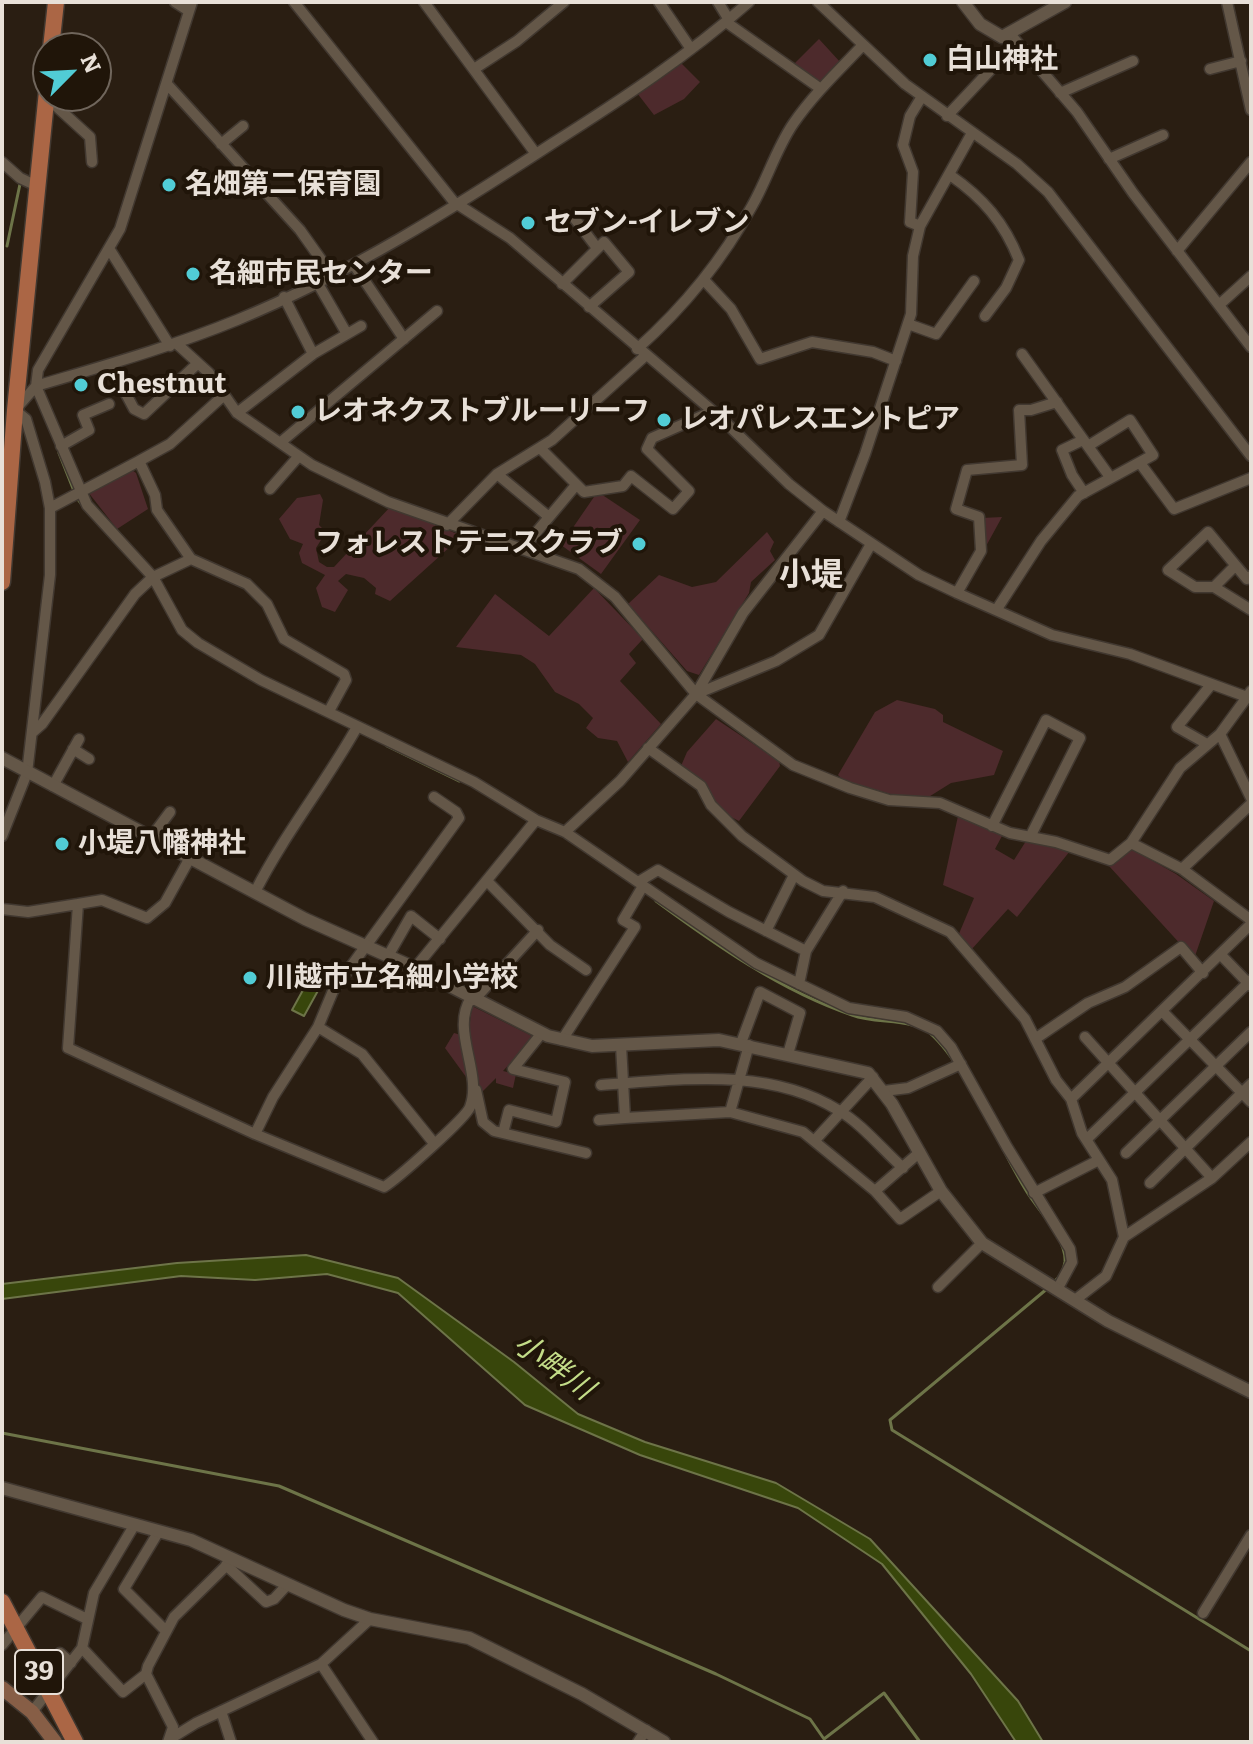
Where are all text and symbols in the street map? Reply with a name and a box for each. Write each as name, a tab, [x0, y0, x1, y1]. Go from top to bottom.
north arrow	[32, 32, 112, 112]
place label: 白山神社	[946, 43, 1058, 77]
text: N	[74, 48, 111, 78]
marker: 白山神社	[921, 51, 939, 69]
place label: 名畑第二保育園	[185, 168, 381, 202]
marker: 名畑第二保育園	[160, 176, 178, 194]
place label: セブン-イレブン	[544, 206, 749, 240]
marker: セブン-イレブン	[519, 214, 537, 232]
place label: 名細市民センター	[209, 257, 433, 291]
marker: 名細市民センター	[184, 265, 202, 283]
place label: Chestnut	[97, 368, 227, 402]
marker: Chestnut	[72, 376, 90, 394]
place label: レオネクストブルーリーフ	[314, 395, 650, 429]
marker: レオネクストブルーリーフ	[289, 403, 307, 421]
place label: レオパレスエントピア	[680, 403, 960, 437]
marker: レオパレスエントピア	[655, 411, 673, 429]
place label: フォレストテニスクラブ	[315, 527, 623, 561]
marker: フォレストテニスクラブ	[630, 535, 648, 553]
district label: 小堤	[779, 557, 843, 595]
place label: 小堤八幡神社	[78, 827, 246, 861]
marker: 小堤八幡神社	[53, 835, 71, 853]
place label: 川越市立名細小学校	[266, 961, 518, 995]
marker: 川越市立名細小学校	[241, 969, 259, 987]
water label: 小畔川	[506, 1326, 600, 1408]
road number: 39	[15, 1650, 63, 1694]

